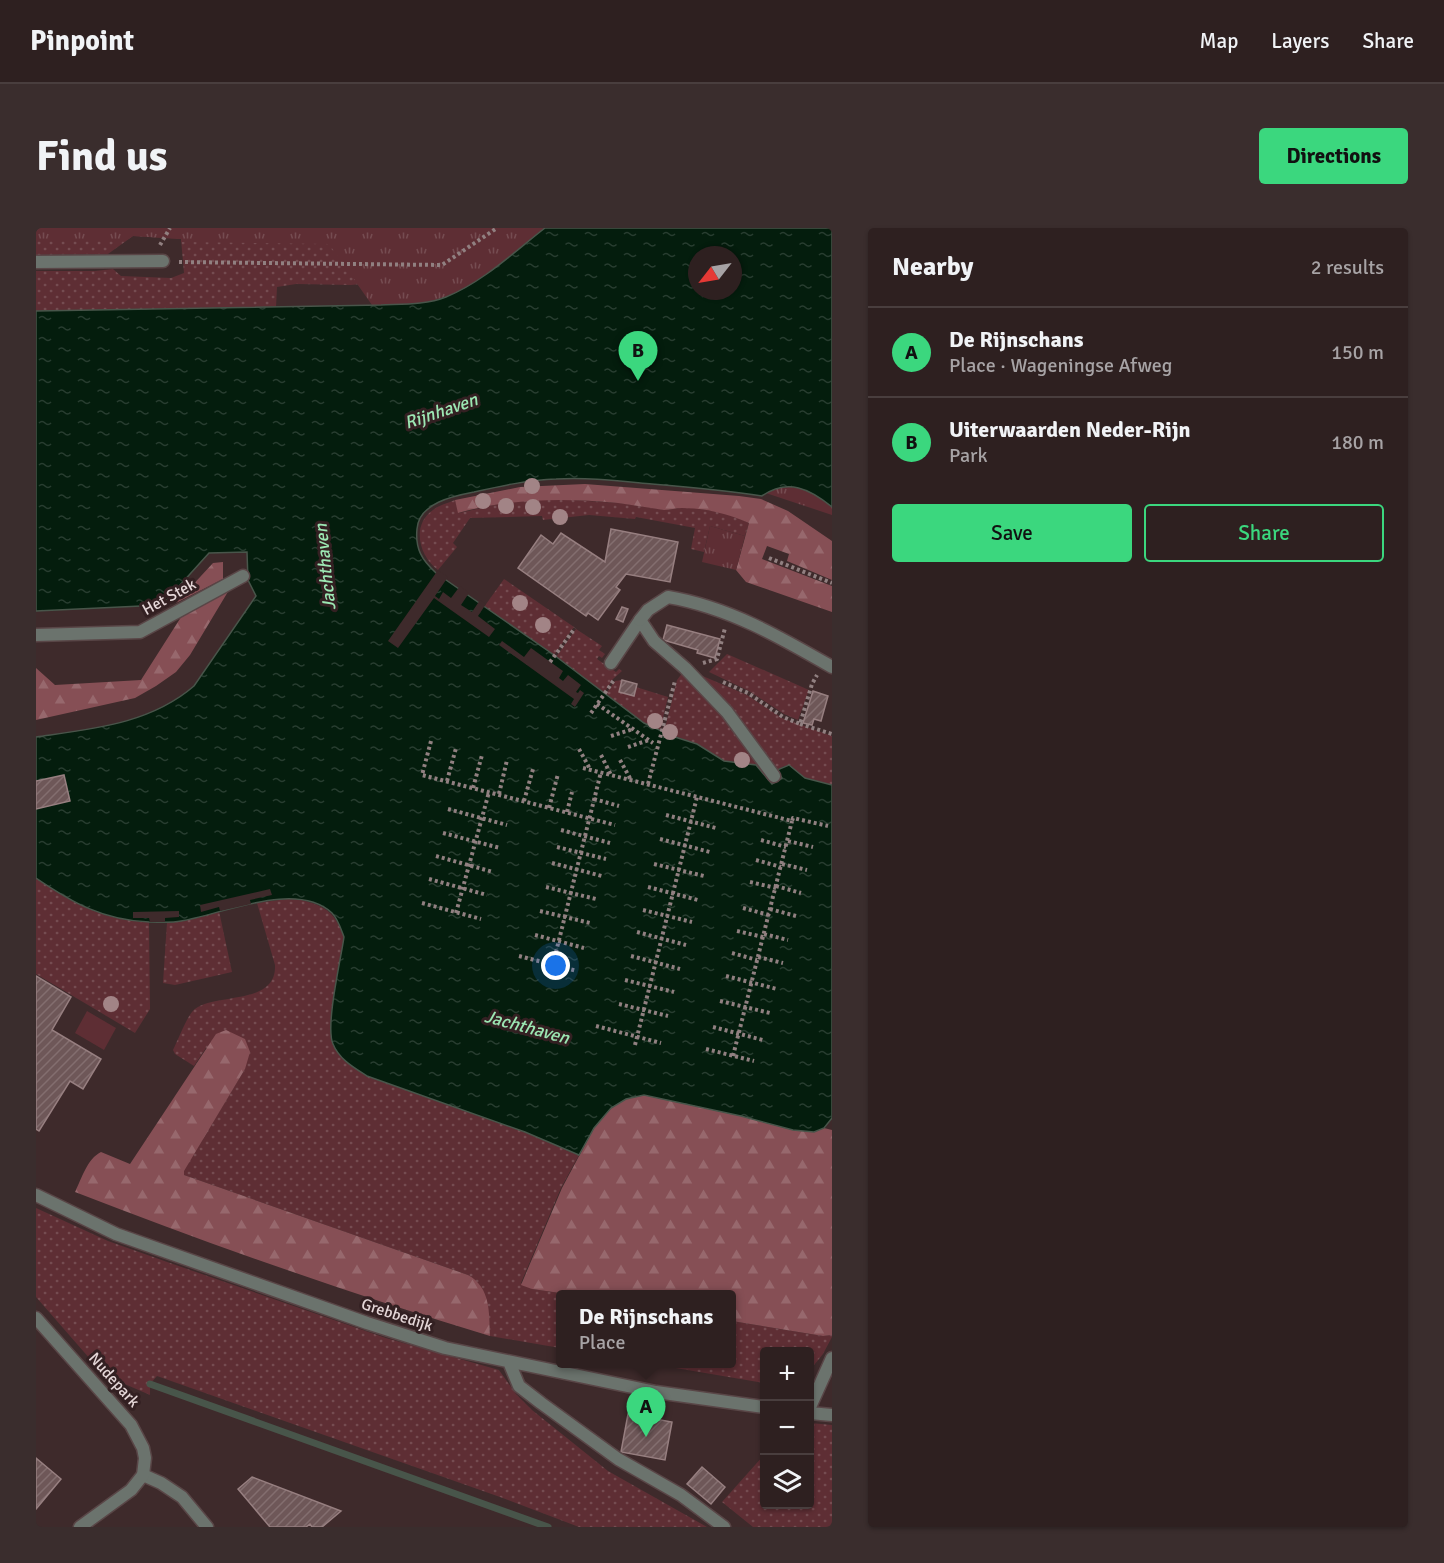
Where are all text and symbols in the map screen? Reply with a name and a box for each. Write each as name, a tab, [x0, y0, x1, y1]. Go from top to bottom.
text: Pinpoint	[30, 24, 134, 58]
text: Map	[1200, 28, 1238, 54]
text: Layers	[1271, 28, 1329, 54]
text: Share	[1362, 28, 1414, 54]
button: Directions	[1259, 128, 1408, 184]
text: Find us	[36, 131, 167, 182]
north arrow	[688, 246, 742, 300]
text: Nearby	[892, 251, 973, 283]
text: 2 results	[1311, 255, 1384, 280]
text: De Rijnschans	[949, 326, 1083, 353]
pin: B	[618, 332, 658, 381]
text: A	[905, 340, 918, 365]
text: 150 m	[1331, 340, 1384, 365]
text: Place · Wageningse Afweg	[949, 353, 1172, 378]
water label: Rijnhaven	[402, 388, 482, 434]
text: Uiterwaarden Neder-Rijn	[949, 416, 1191, 443]
text: B	[905, 430, 918, 455]
text: 180 m	[1331, 430, 1384, 455]
text: Park	[949, 443, 987, 468]
button: Save	[892, 504, 1132, 562]
button: Share	[1144, 504, 1384, 562]
water label: Jachthaven	[309, 522, 340, 611]
street label: Het Stek	[139, 574, 199, 620]
your location	[541, 951, 570, 980]
water label: Jachthaven	[482, 1005, 573, 1049]
popup	[556, 1290, 736, 1368]
street label: Grebbedijk	[359, 1294, 435, 1336]
text: De Rijnschans	[579, 1303, 713, 1330]
text: Place	[579, 1330, 625, 1355]
map controls	[760, 1347, 814, 1509]
button: +	[760, 1347, 814, 1401]
street label: Nudepark	[84, 1349, 144, 1411]
pin: A	[626, 1388, 666, 1437]
button: −	[760, 1401, 814, 1455]
button: layers	[760, 1455, 814, 1509]

